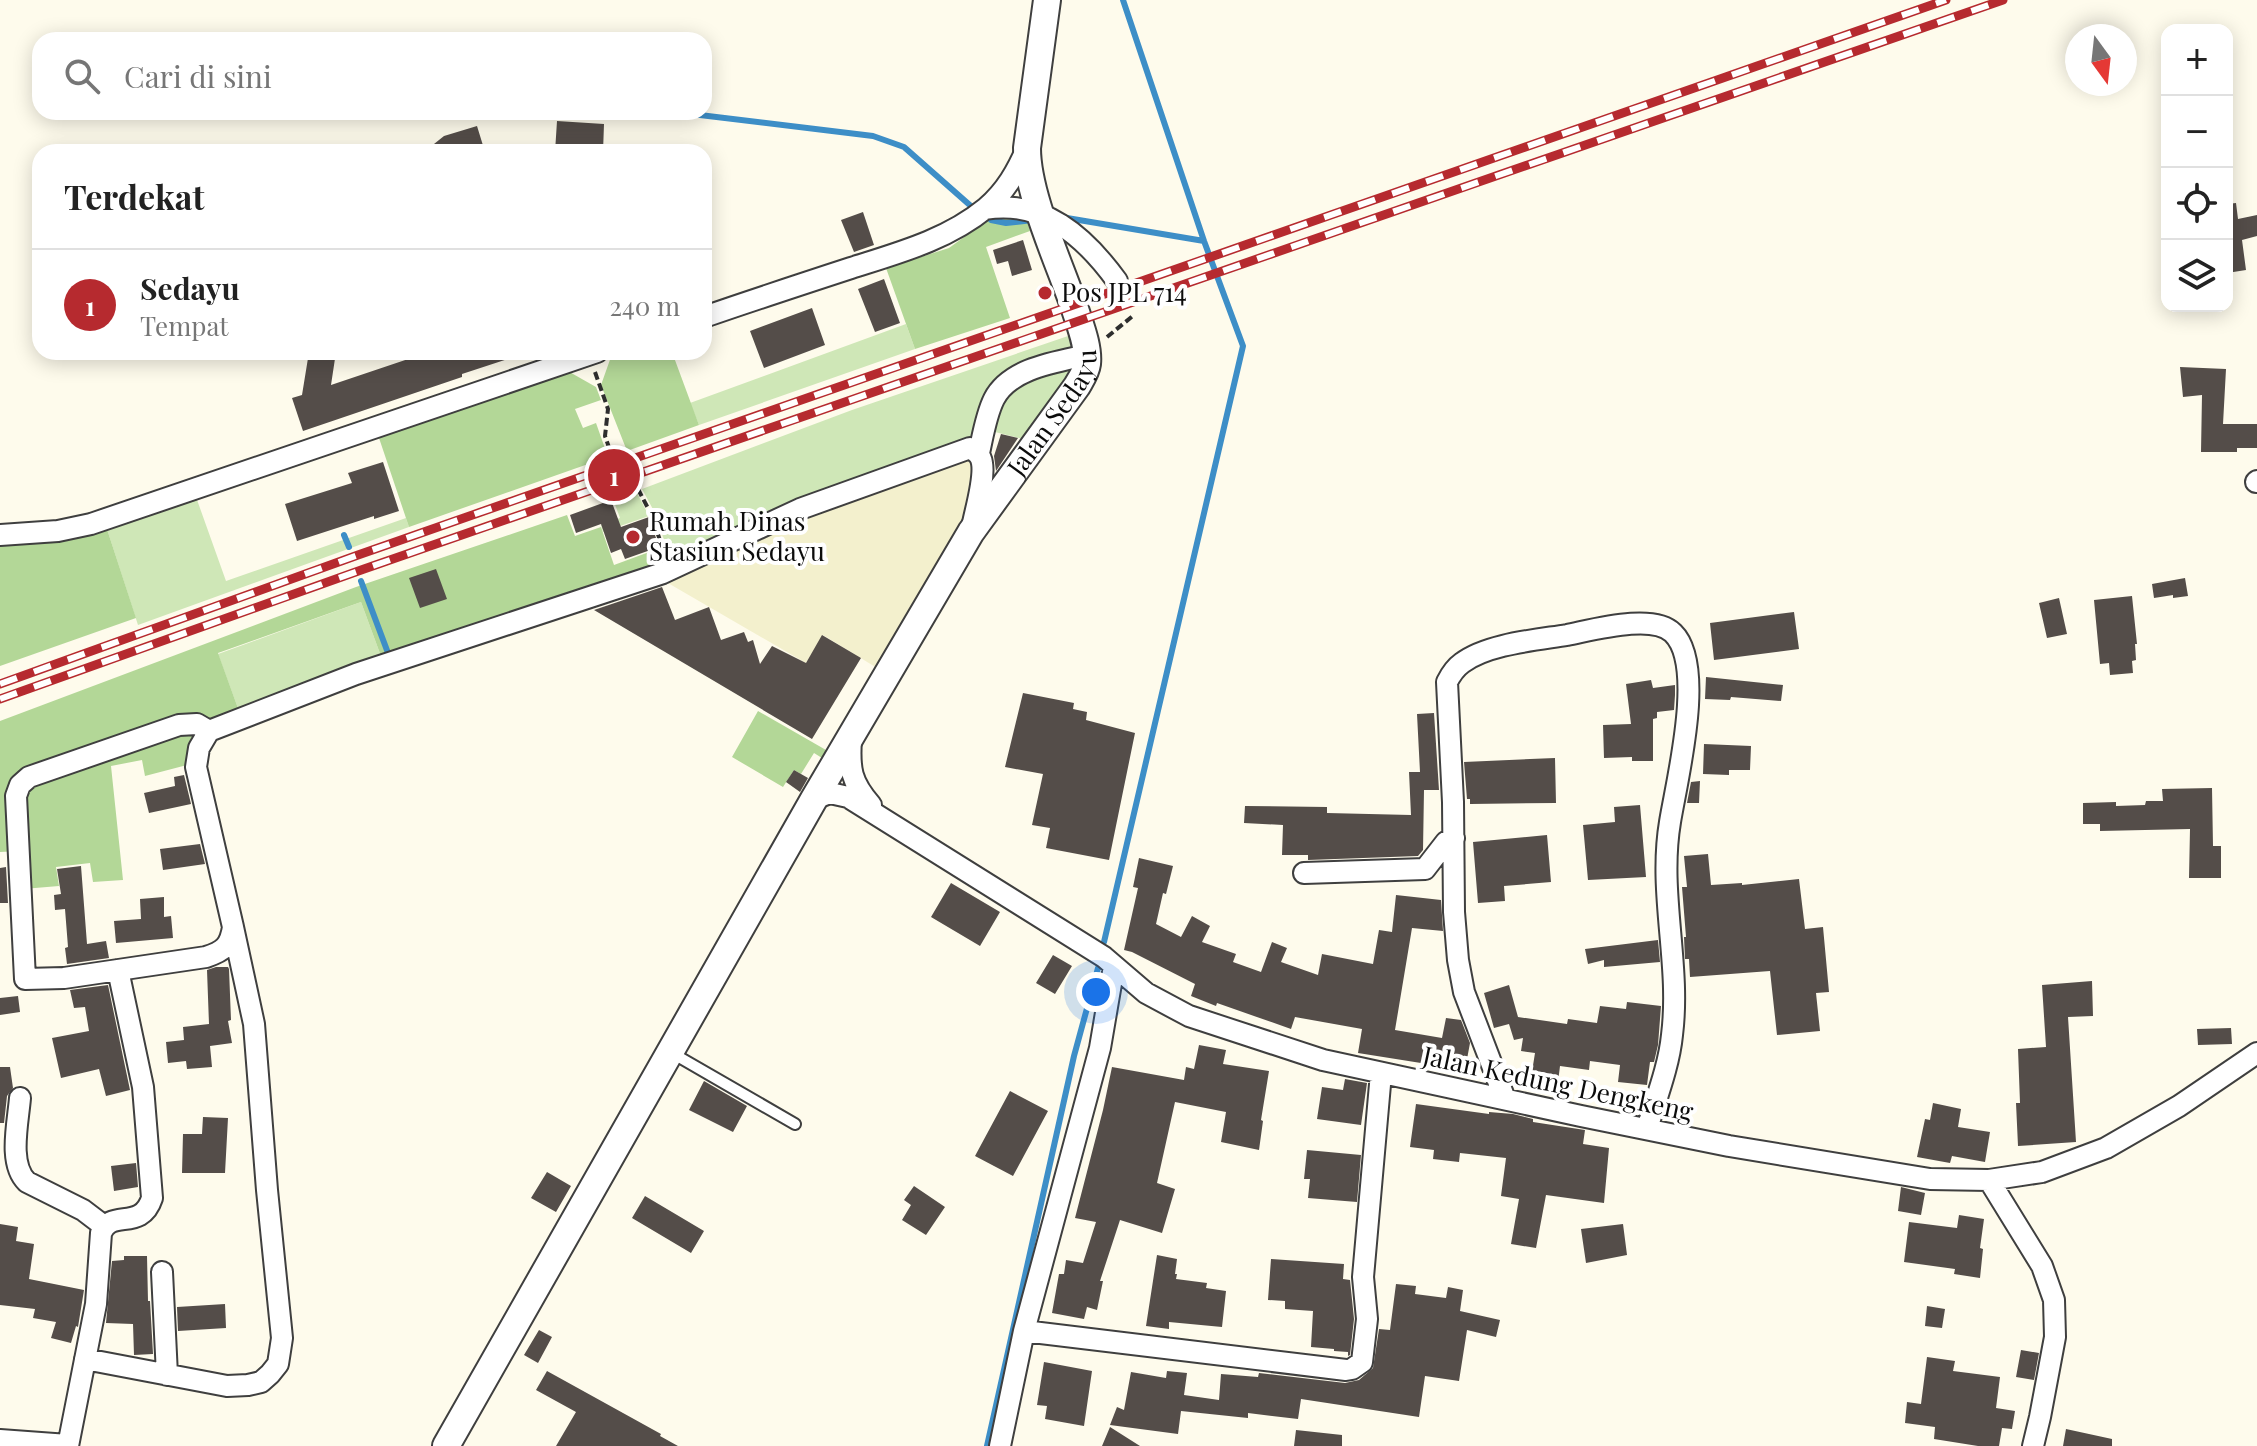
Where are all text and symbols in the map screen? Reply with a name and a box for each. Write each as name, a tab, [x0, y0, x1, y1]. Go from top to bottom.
north arrow	[2065, 24, 2137, 96]
map controls	[2161, 24, 2233, 312]
button: +	[2161, 24, 2233, 96]
search box	[32, 32, 712, 120]
icon: search	[60, 54, 104, 98]
text: Cari di sini	[124, 56, 272, 96]
button: −	[2161, 96, 2233, 168]
button: locate	[2161, 168, 2233, 240]
text: Terdekat	[64, 173, 204, 219]
button: layers	[2161, 240, 2233, 312]
text: Sedayu	[140, 268, 240, 308]
place label: Pos JPL 714	[1061, 274, 1187, 309]
marker: Pos JPL 714	[1036, 284, 1054, 302]
text: 1	[85, 288, 95, 323]
text: 240 m	[610, 288, 680, 323]
text: Tempat	[140, 308, 229, 343]
street label: Jalan Sedayu	[998, 349, 1104, 483]
pin: 1	[588, 445, 640, 505]
place label: Rumah Dinas Stasiun Sedayu	[649, 503, 825, 568]
marker: Rumah Dinas Stasiun Sedayu	[624, 528, 642, 546]
your location	[1076, 972, 1116, 1012]
street label: Jalan Kedung Dengkeng	[1419, 1037, 1697, 1128]

